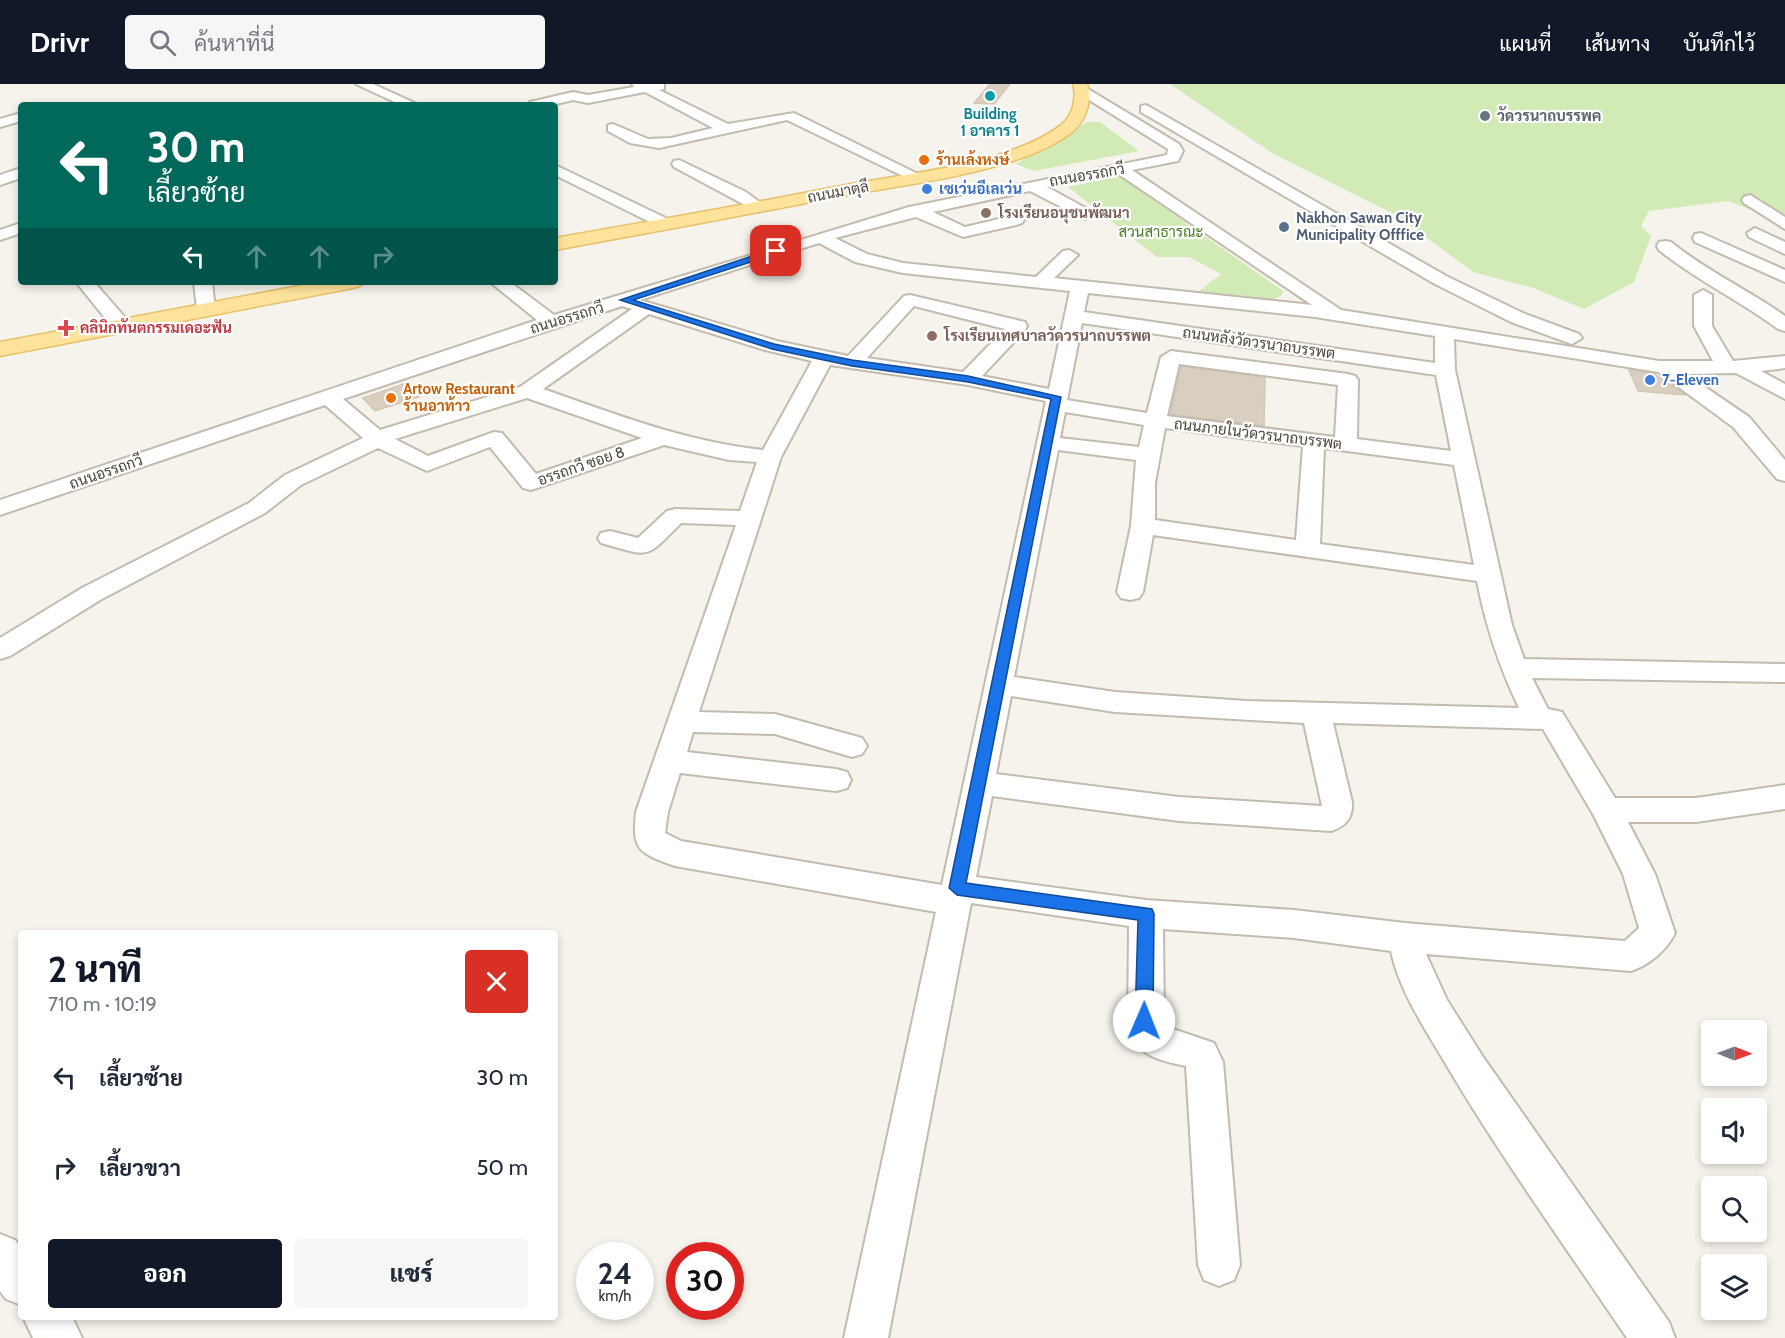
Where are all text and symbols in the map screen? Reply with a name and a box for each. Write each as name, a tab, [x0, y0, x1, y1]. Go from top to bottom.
search box	[125, 15, 545, 69]
text: Drivr	[30, 25, 89, 59]
icon: search	[146, 26, 179, 59]
text: ค้นหาที่นี่	[194, 30, 274, 57]
text: แผนที่	[1499, 31, 1552, 56]
text: เส้นทาง	[1585, 31, 1650, 56]
text: บันทึกไว้	[1683, 31, 1755, 56]
marker: Building 1 อาคาร 1	[983, 89, 997, 103]
place label: Building 1 อาคาร 1	[961, 105, 1019, 140]
place label: วัดวรนาถบรรพค	[1497, 106, 1601, 125]
marker: วัดวรนาถบรรพค	[1478, 109, 1492, 123]
text: 30 m	[147, 121, 245, 173]
icon: left	[48, 126, 126, 204]
place label: ร้านเล้งหงษ์	[936, 150, 1010, 169]
marker: ร้านเล้งหงษ์	[917, 153, 931, 167]
street label: ถนนอรรถกวี	[1048, 159, 1126, 190]
text: เลี้ยวซ้าย	[147, 176, 245, 209]
street label: ถนนมาตุลี	[806, 176, 871, 209]
place label: เซเว่นอีเลเว่น	[939, 179, 1022, 198]
marker: เซเว่นอีเลเว่น	[920, 182, 934, 196]
place label: โรงเรียนอนุชนพัฒนา	[997, 202, 1130, 224]
marker: โรงเรียนอนุชนพัฒนา	[979, 206, 993, 220]
place label: Nakhon Sawan City Municipality Offfice	[1296, 209, 1424, 244]
marker: Nakhon Sawan City Municipality Offfice	[1277, 220, 1291, 234]
park label: สวนสาธารณะ	[1118, 223, 1204, 241]
pin	[750, 225, 801, 276]
icon: arrive	[759, 234, 792, 267]
icon: left	[177, 240, 210, 273]
icon: ahead	[240, 240, 273, 273]
icon: ahead	[303, 240, 336, 273]
icon: right	[366, 240, 399, 273]
street label: ถนนอรรถกวี	[528, 297, 606, 338]
place label: คลินิกทันตกรรมเดอะฟัน	[80, 318, 232, 337]
marker: คลินิกทันตกรรมเดอะฟัน	[57, 319, 75, 337]
street label: ถนนหลังวัดวรนาถบรรพต	[1181, 323, 1337, 363]
place label: โรงเรียนเทศบาลวัดวรนาถบรรพต	[943, 325, 1151, 345]
marker: โรงเรียนเทศบาลวัดวรนาถบรรพต	[925, 329, 939, 343]
place label: 7-Eleven	[1662, 371, 1719, 389]
marker: 7-Eleven	[1643, 373, 1657, 387]
place label: Artow Restaurant ร้านอาท้าว	[403, 380, 515, 415]
marker: Artow Restaurant ร้านอาท้าว	[384, 391, 398, 405]
street label: ถนนภายในวัดวรนาถบรรพต	[1173, 414, 1343, 453]
street label: อรรถกวี ซอย 8	[535, 442, 627, 489]
street label: ถนนอรรถกวี	[67, 450, 145, 493]
text: 2 นาที	[48, 947, 142, 991]
button: close	[465, 950, 528, 1013]
position arrow	[1112, 989, 1176, 1053]
text: 710 m · 10:19	[48, 992, 157, 1016]
north arrow	[1701, 1020, 1767, 1086]
map controls	[1701, 1020, 1767, 1320]
icon: left	[48, 1061, 81, 1094]
text: 30 m	[476, 1064, 528, 1091]
text: เลี้ยวซ้าย	[99, 1065, 183, 1092]
button: sound	[1701, 1098, 1767, 1164]
icon: right	[48, 1151, 81, 1184]
text: 50 m	[476, 1154, 528, 1181]
text: เลี้ยวขวา	[99, 1155, 181, 1182]
button: search	[1701, 1176, 1767, 1242]
button: ออก	[48, 1239, 282, 1308]
button: แชร์	[294, 1239, 528, 1308]
speed limit sign: 30	[666, 1242, 744, 1320]
button: layers	[1701, 1254, 1767, 1320]
text: 24	[598, 1255, 632, 1292]
text: km/h	[599, 1287, 631, 1305]

